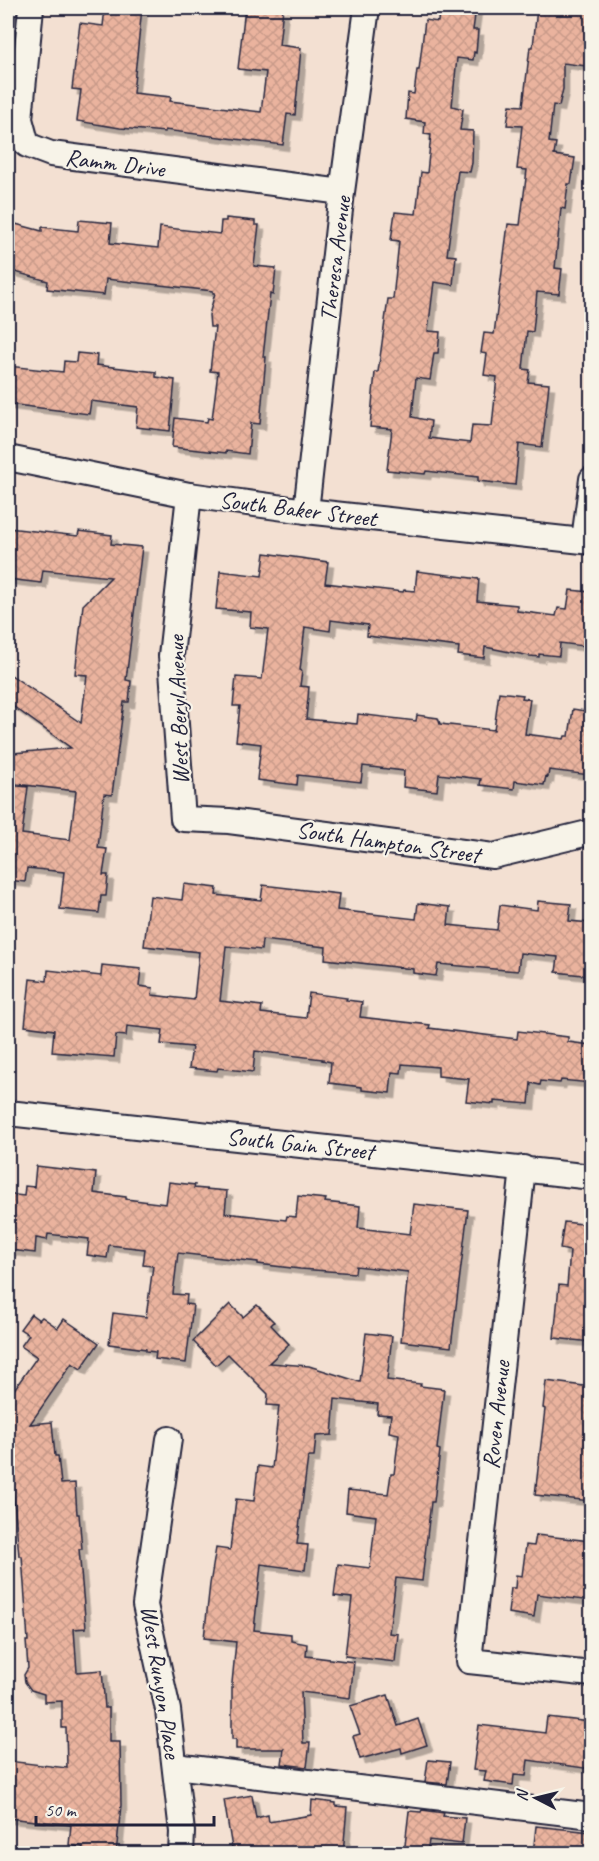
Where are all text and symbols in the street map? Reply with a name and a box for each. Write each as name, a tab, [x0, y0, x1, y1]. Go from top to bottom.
street label: Ramm Drive	[64, 142, 169, 184]
street label: Theresa Avenue	[312, 193, 358, 323]
street label: South Baker Street	[218, 484, 380, 534]
street label: West Beryl Avenue	[160, 633, 196, 785]
street label: South Hampton Street	[295, 814, 485, 870]
street label: South Gain Street	[225, 1121, 378, 1167]
street label: Roven Avenue	[475, 1357, 517, 1471]
street label: West Runyon Place	[134, 1604, 188, 1763]
north arrow	[506, 1768, 566, 1828]
text: N	[512, 1787, 533, 1802]
scale bar	[36, 1789, 214, 1827]
text: 50 m	[45, 1799, 78, 1821]

